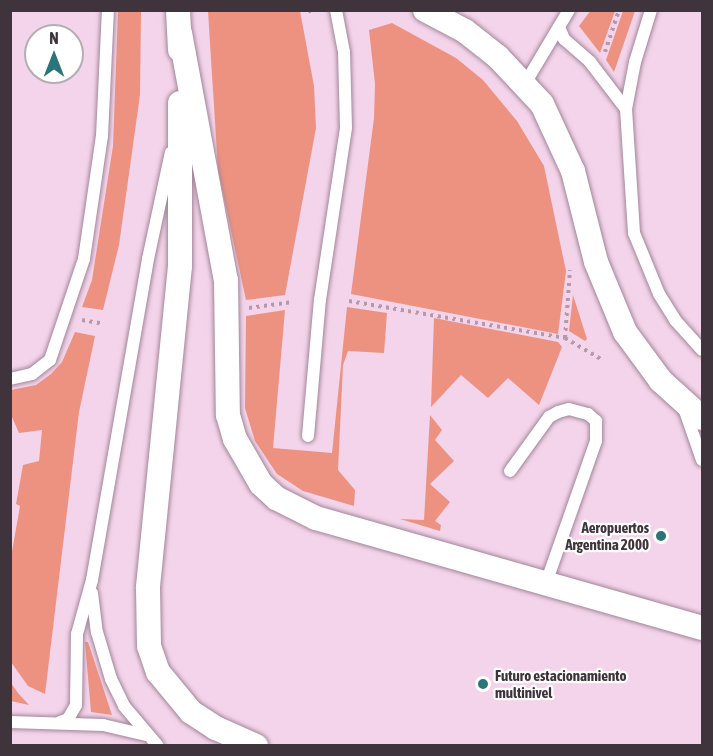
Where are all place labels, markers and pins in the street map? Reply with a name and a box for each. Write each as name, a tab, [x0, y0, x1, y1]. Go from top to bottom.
place label: Aeropuertos Argentina 2000	[565, 518, 649, 553]
marker: Aeropuertos Argentina 2000	[654, 529, 668, 543]
place label: Futuro estacionamiento multinivel	[495, 666, 626, 701]
marker: Futuro estacionamiento multinivel	[476, 677, 490, 691]

